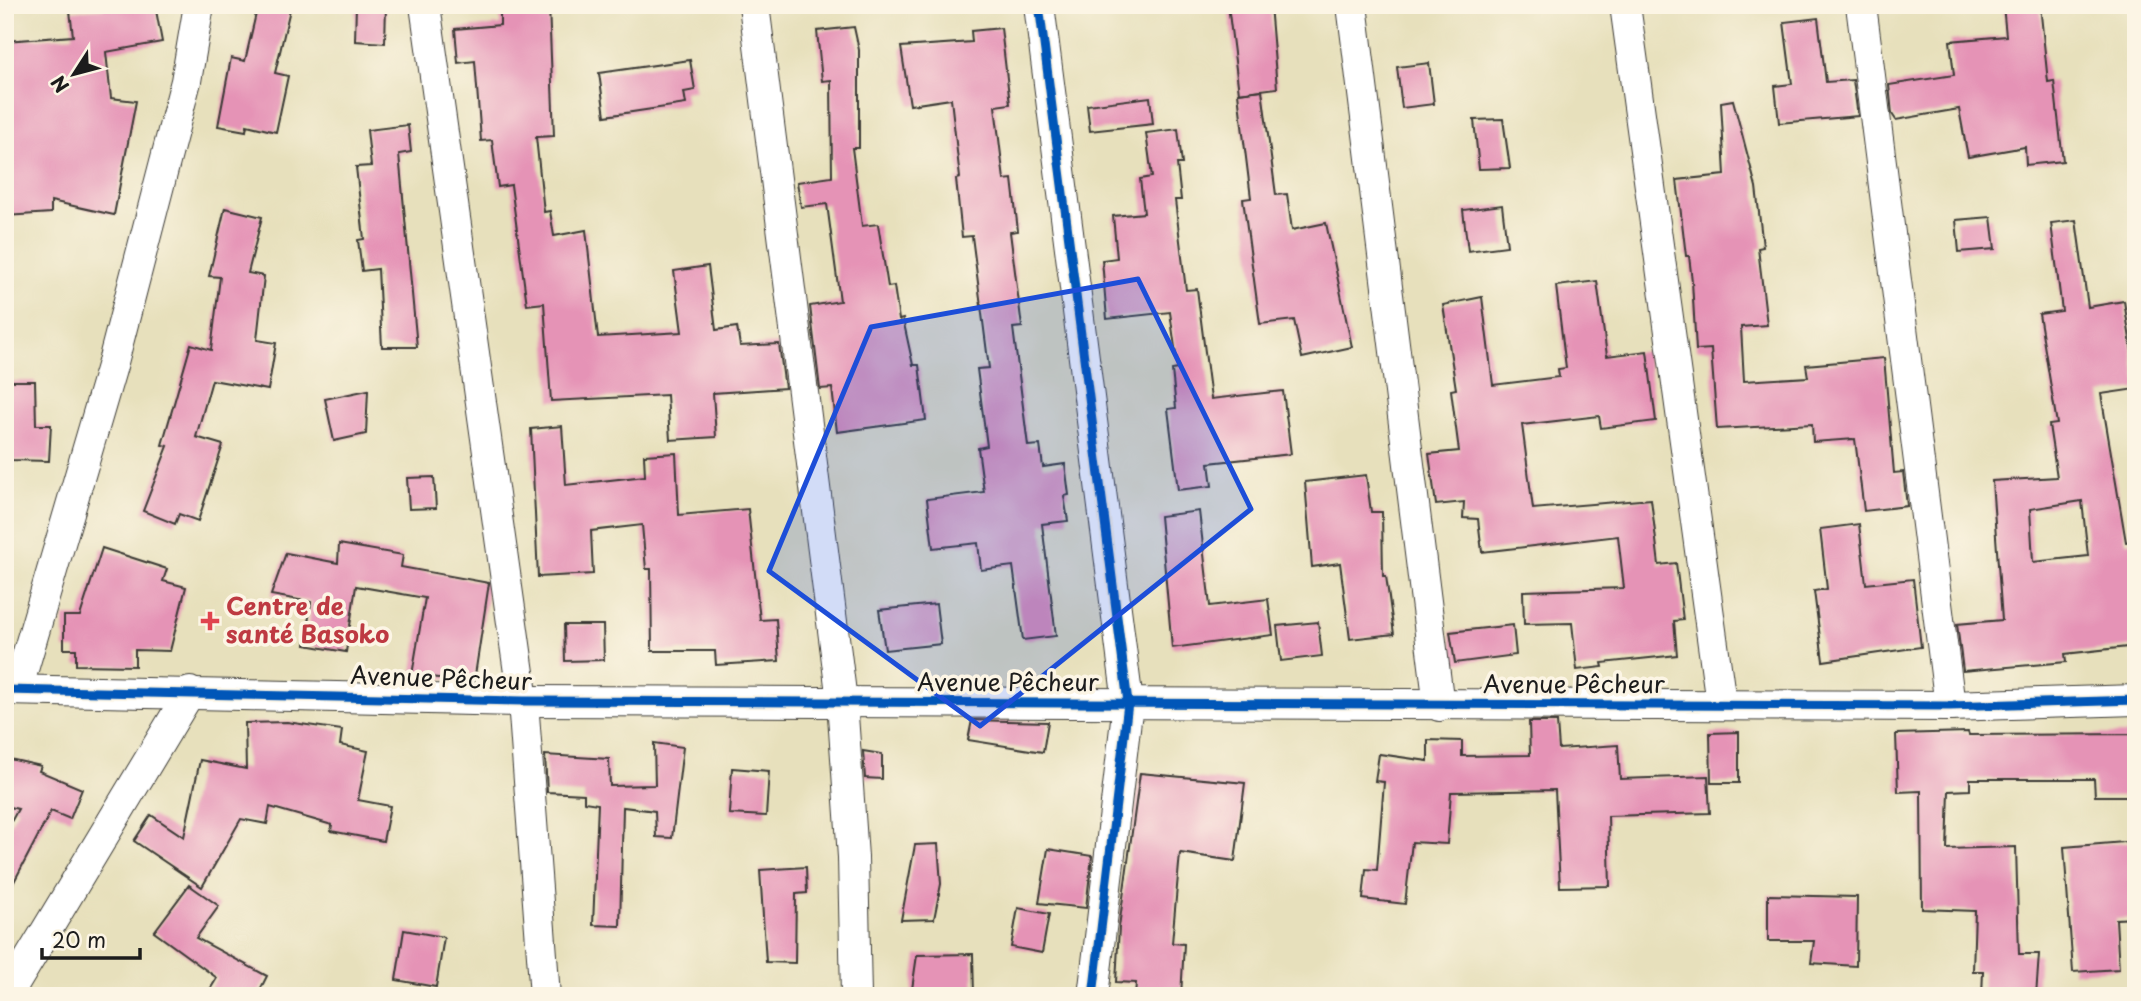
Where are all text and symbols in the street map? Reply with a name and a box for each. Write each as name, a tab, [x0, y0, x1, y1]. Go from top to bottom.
north arrow	[38, 38, 108, 108]
text: N	[44, 70, 75, 99]
place label: Centre de santé Basoko	[226, 587, 389, 651]
marker: Centre de santé Basoko	[200, 611, 220, 631]
street label: Avenue Pêcheur	[350, 656, 533, 698]
street label: Avenue Pêcheur	[917, 663, 1100, 699]
street label: Avenue Pêcheur	[1483, 665, 1666, 701]
scale bar	[42, 917, 140, 961]
text: 20 m	[52, 923, 106, 955]

